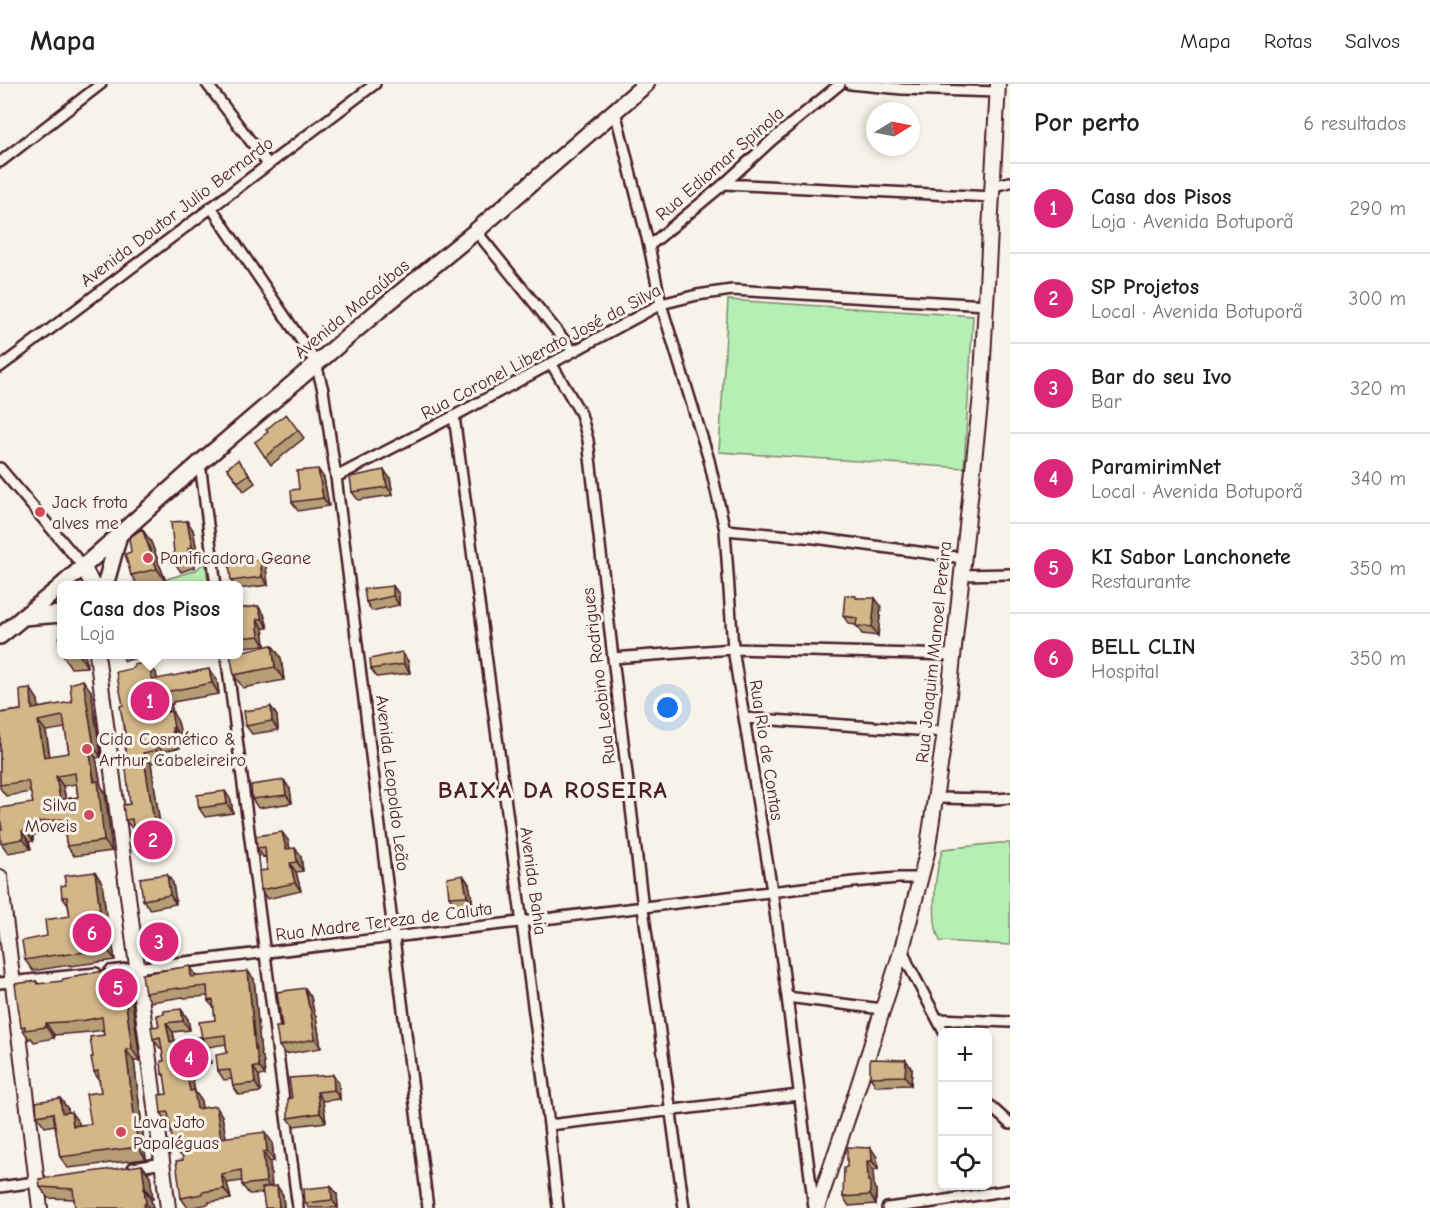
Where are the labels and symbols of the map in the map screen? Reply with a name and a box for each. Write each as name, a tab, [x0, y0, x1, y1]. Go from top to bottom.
north arrow	[866, 102, 920, 156]
street label: Rua Ediomar Spinola	[652, 103, 788, 225]
street label: Avenida Doutor Julio Bernardo	[76, 133, 278, 291]
street label: Avenida Macaúbas	[290, 255, 414, 363]
street label: Rua Coronel Liberato José da Silva	[418, 280, 664, 424]
place label: Jack frota alves me	[52, 492, 128, 534]
marker: Jack frota alves me	[33, 505, 47, 519]
street label: Rua Joaquim Manoel Pereira	[912, 540, 956, 764]
place label: Panificadora Geane	[160, 548, 311, 569]
marker: Panificadora Geane	[141, 551, 155, 565]
street label: Rua Leobino Rodrigues	[578, 587, 620, 765]
pin: 1	[130, 678, 170, 724]
street label: Rua Rio de Contas	[745, 678, 787, 822]
your location	[653, 693, 682, 722]
street label: Avenida Leopoldo Leão	[371, 694, 413, 872]
place label: Cida Cosmético & Arthur Cabeleireiro	[99, 729, 246, 771]
marker: Cida Cosmético & Arthur Cabeleireiro	[80, 742, 94, 756]
district label: BAIXA DA ROSEIRA	[438, 776, 668, 804]
place label: Silva Moveis	[25, 795, 77, 837]
marker: Silva Moveis	[82, 808, 96, 822]
pin: 2	[134, 818, 172, 862]
street label: Avenida Bahia	[515, 826, 551, 936]
street label: Rua Madre Tereza de Caluta	[274, 898, 494, 946]
pin: 6	[72, 910, 112, 956]
pin: 3	[140, 920, 178, 964]
pin: 5	[98, 966, 138, 1010]
pin: 4	[170, 1036, 208, 1080]
place label: Lava Jato Papaléguas	[133, 1112, 219, 1154]
marker: Lava Jato Papaléguas	[114, 1125, 128, 1139]

